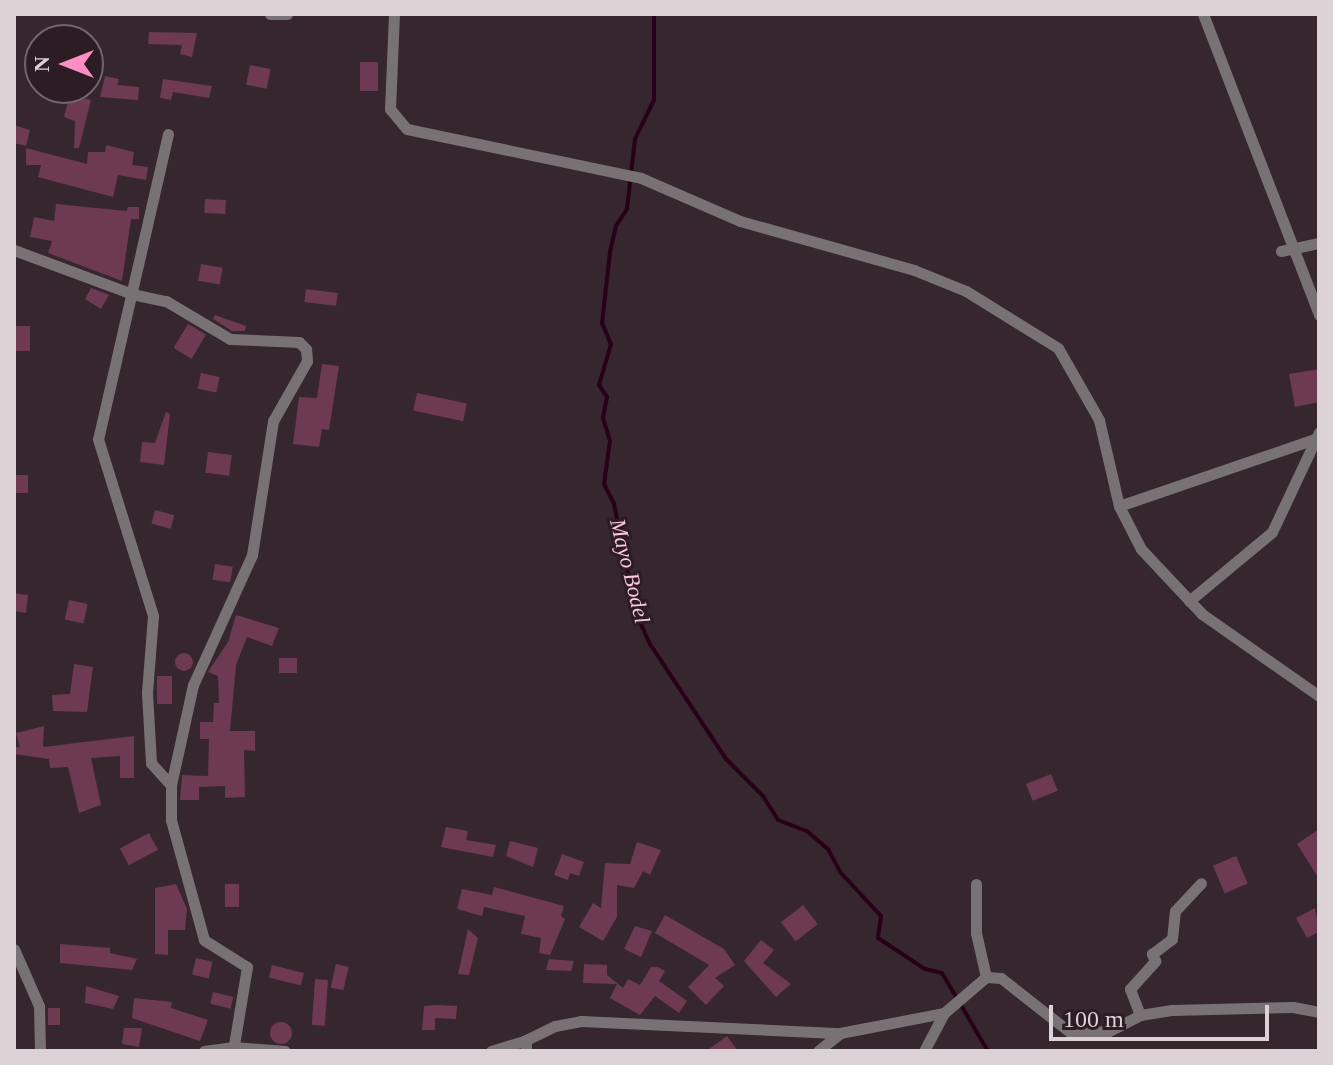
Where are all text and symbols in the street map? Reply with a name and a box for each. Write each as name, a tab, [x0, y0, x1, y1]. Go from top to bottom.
north arrow	[24, 24, 104, 104]
text: N	[29, 56, 54, 72]
water label: Mayo Bodel	[604, 516, 656, 626]
scale bar	[1053, 989, 1273, 1039]
text: 100 m	[1063, 1006, 1124, 1032]

